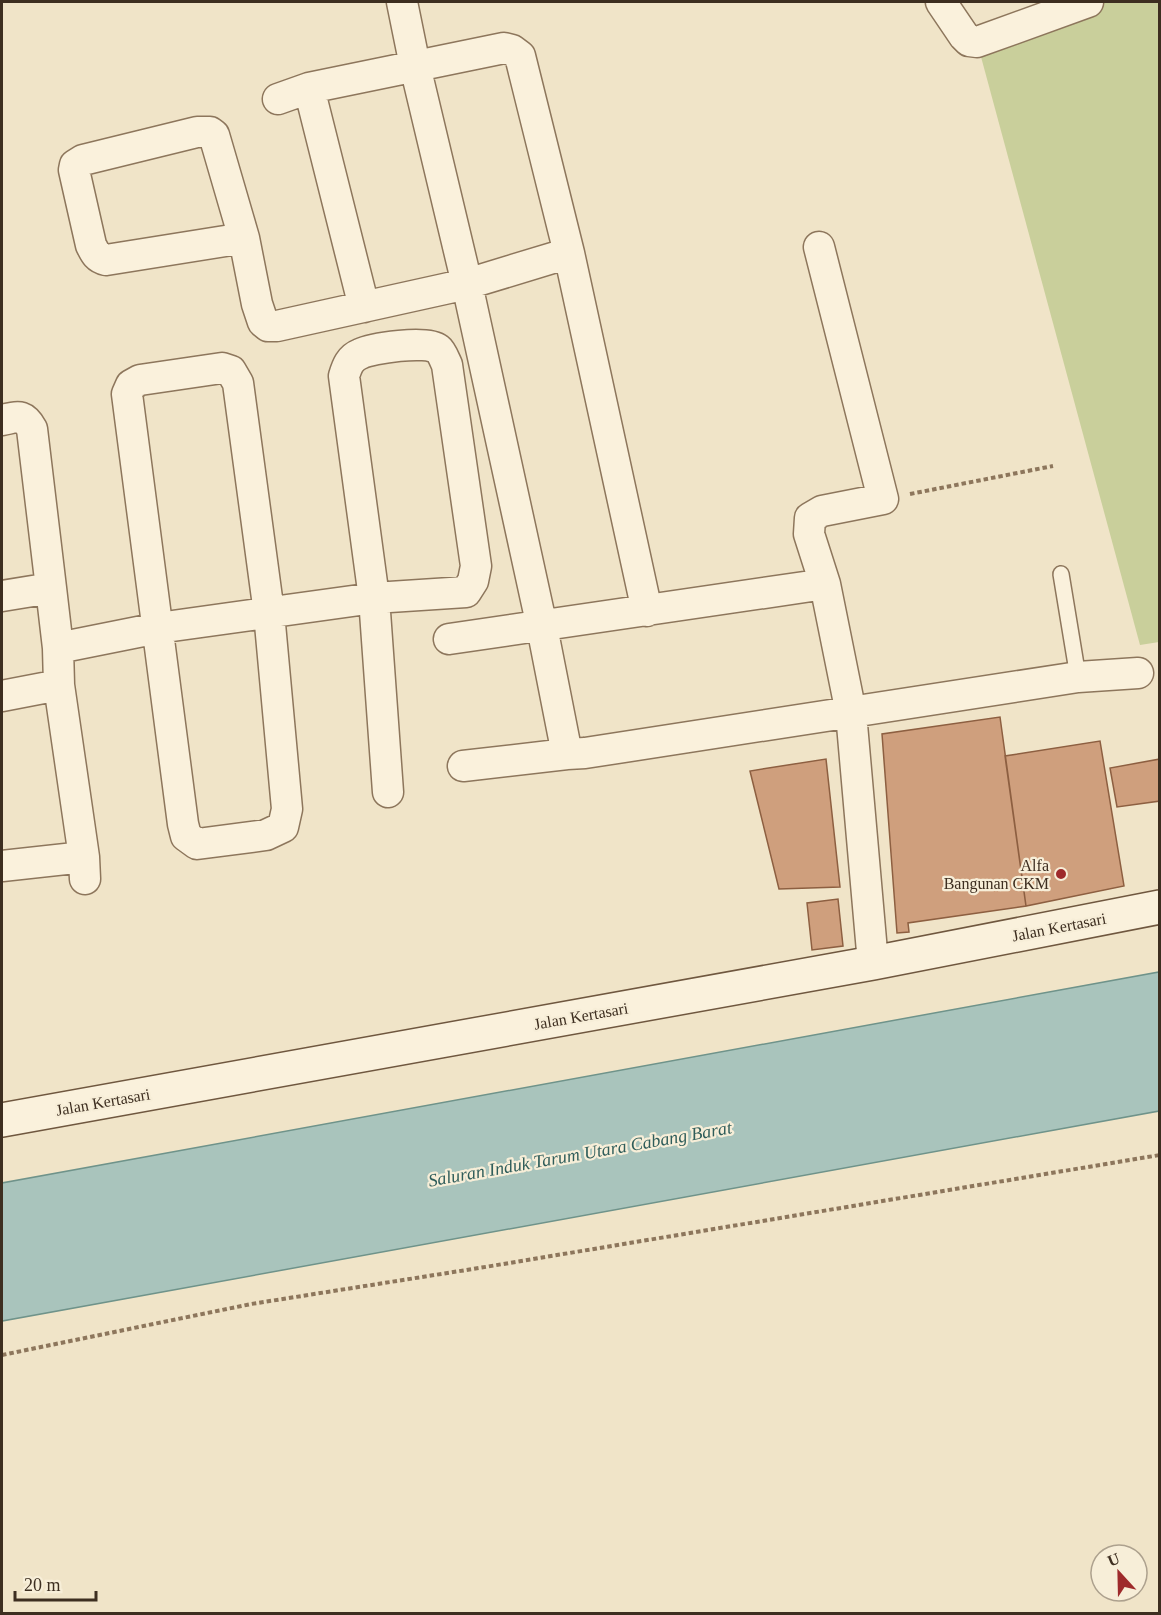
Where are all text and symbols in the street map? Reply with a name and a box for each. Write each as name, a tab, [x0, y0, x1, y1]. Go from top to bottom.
place label: Alfa Bangunan CKM	[944, 857, 1049, 893]
marker: Alfa Bangunan CKM	[1054, 867, 1068, 881]
street label: Jalan Kertasari	[1010, 909, 1108, 944]
street label: Jalan Kertasari	[532, 999, 630, 1033]
street label: Jalan Kertasari	[54, 1085, 152, 1119]
water label: Saluran Induk Tarum Utara Cabang Barat	[427, 1117, 734, 1191]
north arrow	[1089, 1543, 1149, 1603]
text: U	[1105, 1549, 1123, 1570]
scale bar	[15, 1564, 96, 1602]
text: 20 m	[24, 1575, 61, 1595]

